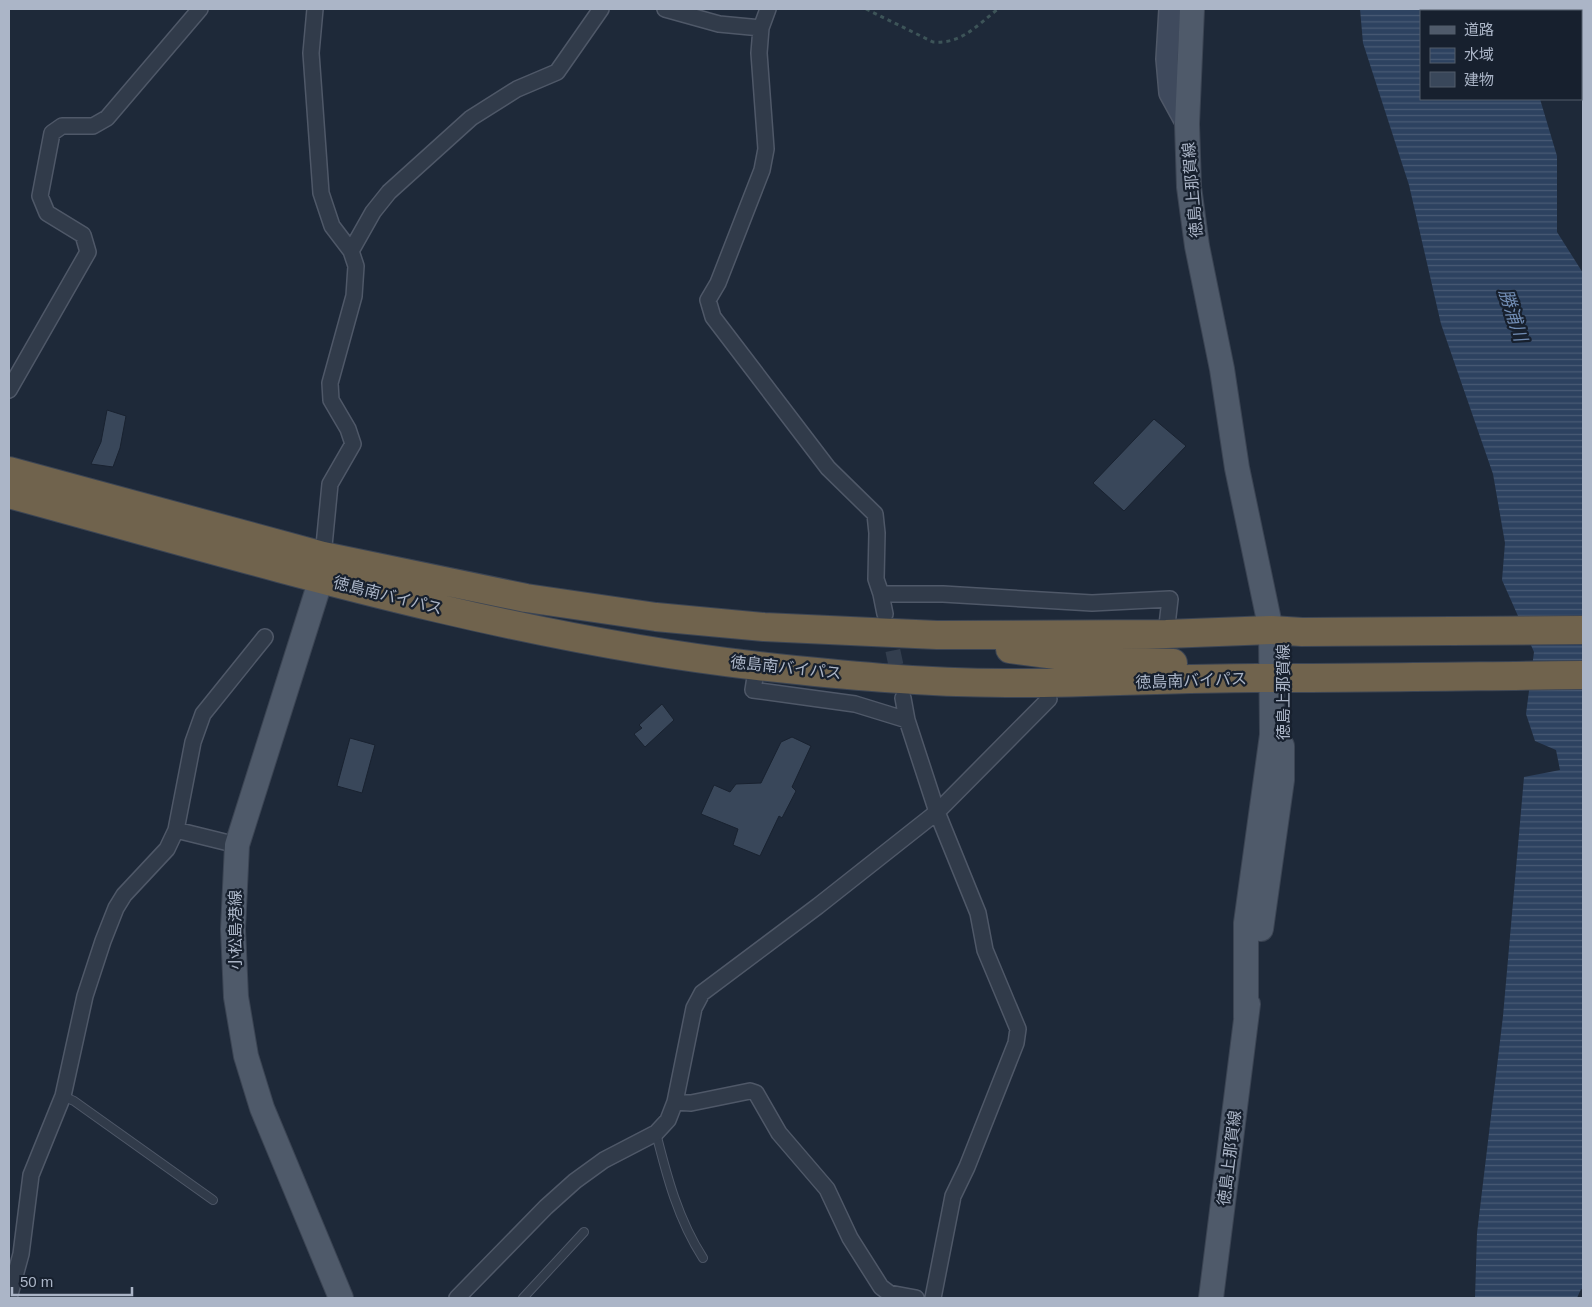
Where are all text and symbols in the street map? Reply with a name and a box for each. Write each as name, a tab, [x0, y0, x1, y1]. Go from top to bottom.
legend	[1420, 10, 1582, 100]
text: 道路	[1464, 21, 1494, 38]
text: 水域	[1464, 46, 1494, 63]
text: 建物	[1464, 71, 1494, 88]
street label: 徳島上那賀線	[1180, 141, 1205, 239]
water label: 勝浦川	[1495, 286, 1531, 346]
street label: 徳島南バイパス	[332, 574, 444, 617]
street label: 徳島上那賀線	[1275, 644, 1292, 740]
street label: 徳島南バイパス	[730, 653, 842, 682]
street label: 徳島南バイパス	[1135, 670, 1247, 691]
street label: 小松島港線	[227, 890, 244, 970]
street label: 徳島上那賀線	[1215, 1109, 1244, 1207]
scale bar	[12, 1264, 132, 1296]
text: 50 m	[20, 1273, 53, 1290]

